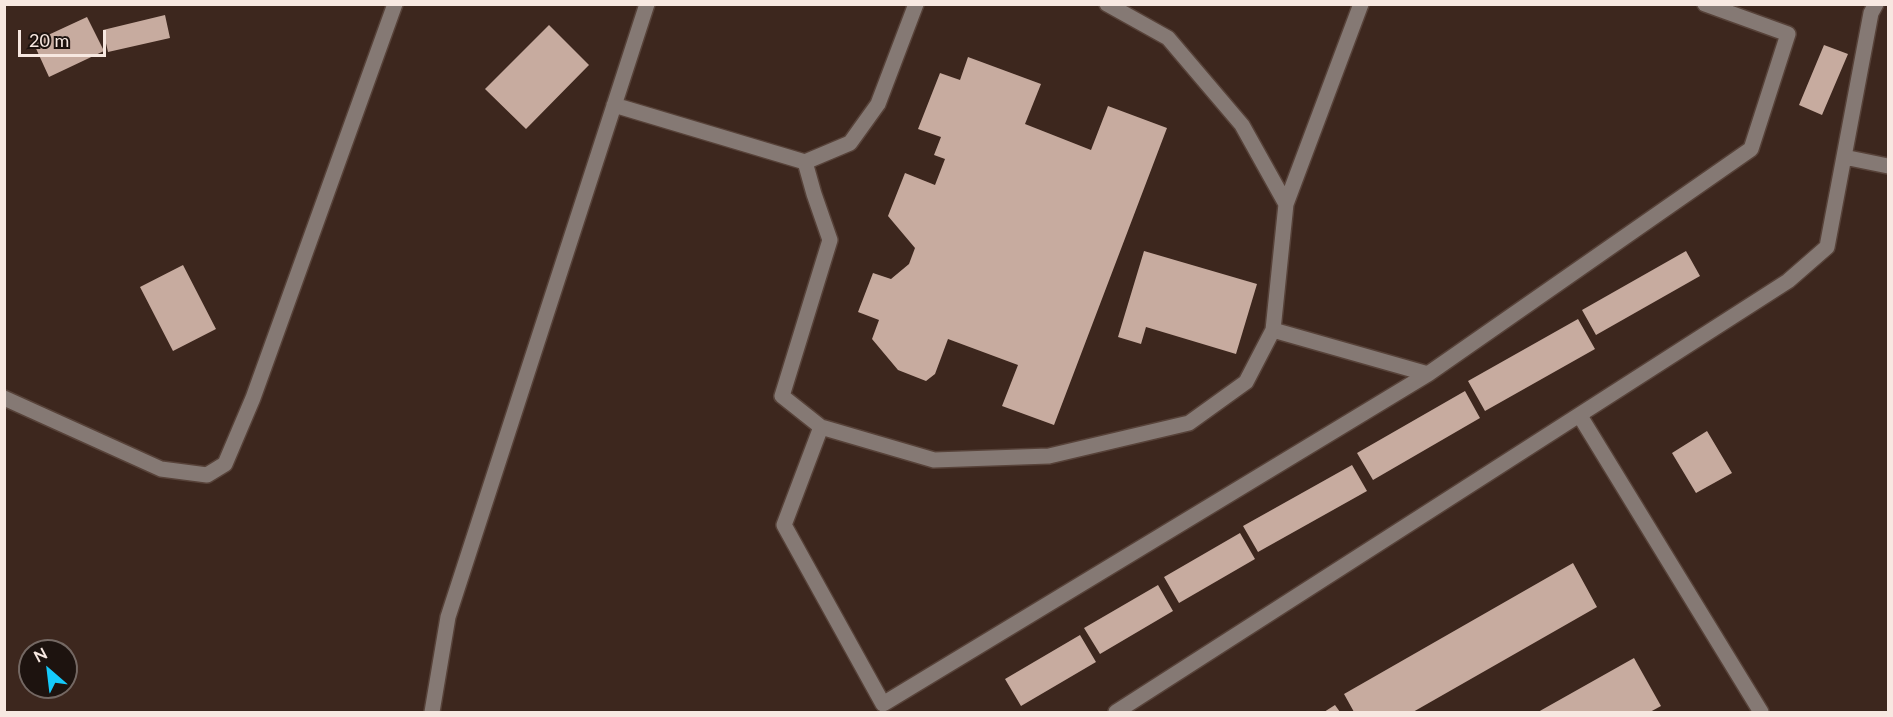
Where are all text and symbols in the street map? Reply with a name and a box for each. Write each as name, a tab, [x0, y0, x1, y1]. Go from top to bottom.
scale bar	[21, 18, 110, 56]
text: 20 m	[29, 29, 69, 51]
north arrow	[18, 639, 78, 699]
text: N	[30, 643, 50, 666]

